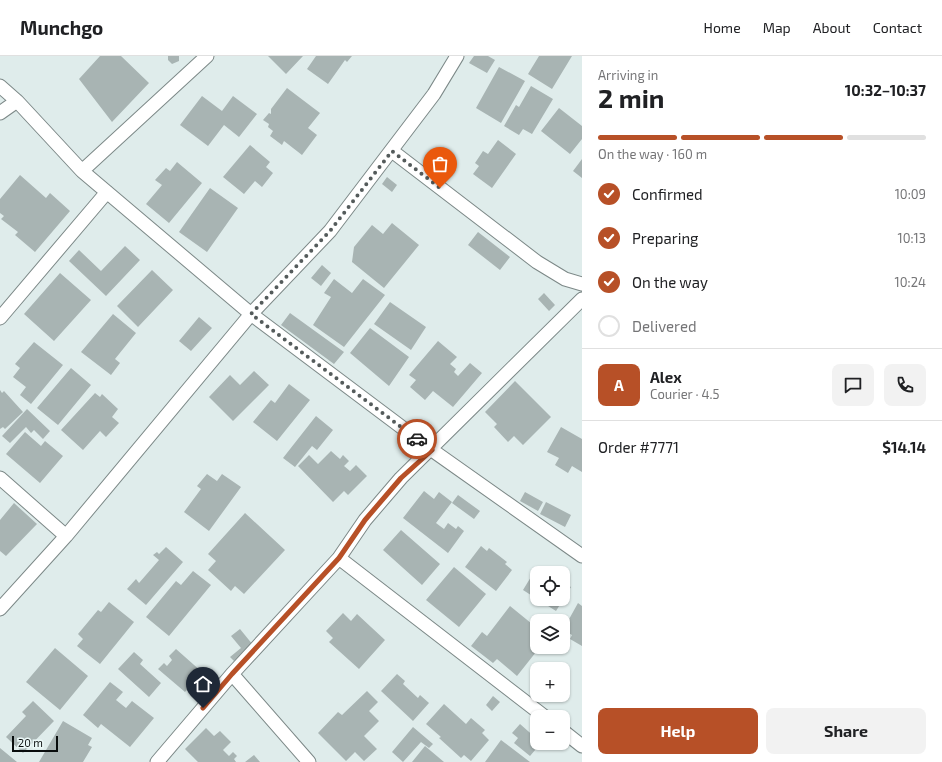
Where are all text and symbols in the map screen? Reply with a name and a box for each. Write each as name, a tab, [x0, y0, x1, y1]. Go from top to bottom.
text: Munchgo	[20, 16, 103, 39]
text: Home	[704, 19, 741, 36]
text: Map	[763, 19, 791, 36]
text: About	[813, 19, 851, 36]
text: Contact	[873, 19, 922, 36]
text: Arriving in	[598, 67, 658, 83]
text: 10:32–10:37	[845, 81, 926, 99]
text: 2 min	[598, 82, 664, 113]
text: On the way · 160 m	[598, 146, 707, 162]
pin	[423, 147, 457, 188]
icon: bag	[429, 153, 451, 175]
icon: check	[598, 183, 620, 205]
text: Confirmed	[632, 185, 703, 203]
text: 10:09	[895, 186, 926, 202]
icon: check	[598, 227, 620, 249]
text: Preparing	[632, 229, 698, 247]
text: 10:13	[898, 230, 926, 246]
icon: check	[598, 271, 620, 293]
text: On the way	[632, 273, 708, 291]
text: 10:24	[895, 274, 926, 290]
text: Delivered	[632, 317, 697, 335]
button: chat	[832, 364, 874, 406]
button: phone	[884, 364, 926, 406]
text: Alex	[650, 368, 682, 386]
text: A	[614, 376, 624, 394]
text: Courier · 4.5	[650, 386, 719, 402]
courier	[397, 419, 437, 459]
icon: car	[406, 428, 428, 450]
text: Order #7771	[598, 438, 679, 456]
text: $14.14	[882, 438, 926, 456]
map controls	[530, 566, 570, 750]
button: locate	[530, 566, 570, 606]
button: layers	[530, 614, 570, 654]
button: +	[530, 662, 570, 702]
pin	[186, 667, 220, 708]
icon: home	[192, 673, 214, 695]
button: Help	[598, 708, 758, 754]
button: Share	[766, 708, 926, 754]
button: −	[530, 710, 570, 750]
scale bar	[12, 734, 58, 753]
text: 20 m	[18, 736, 43, 749]

